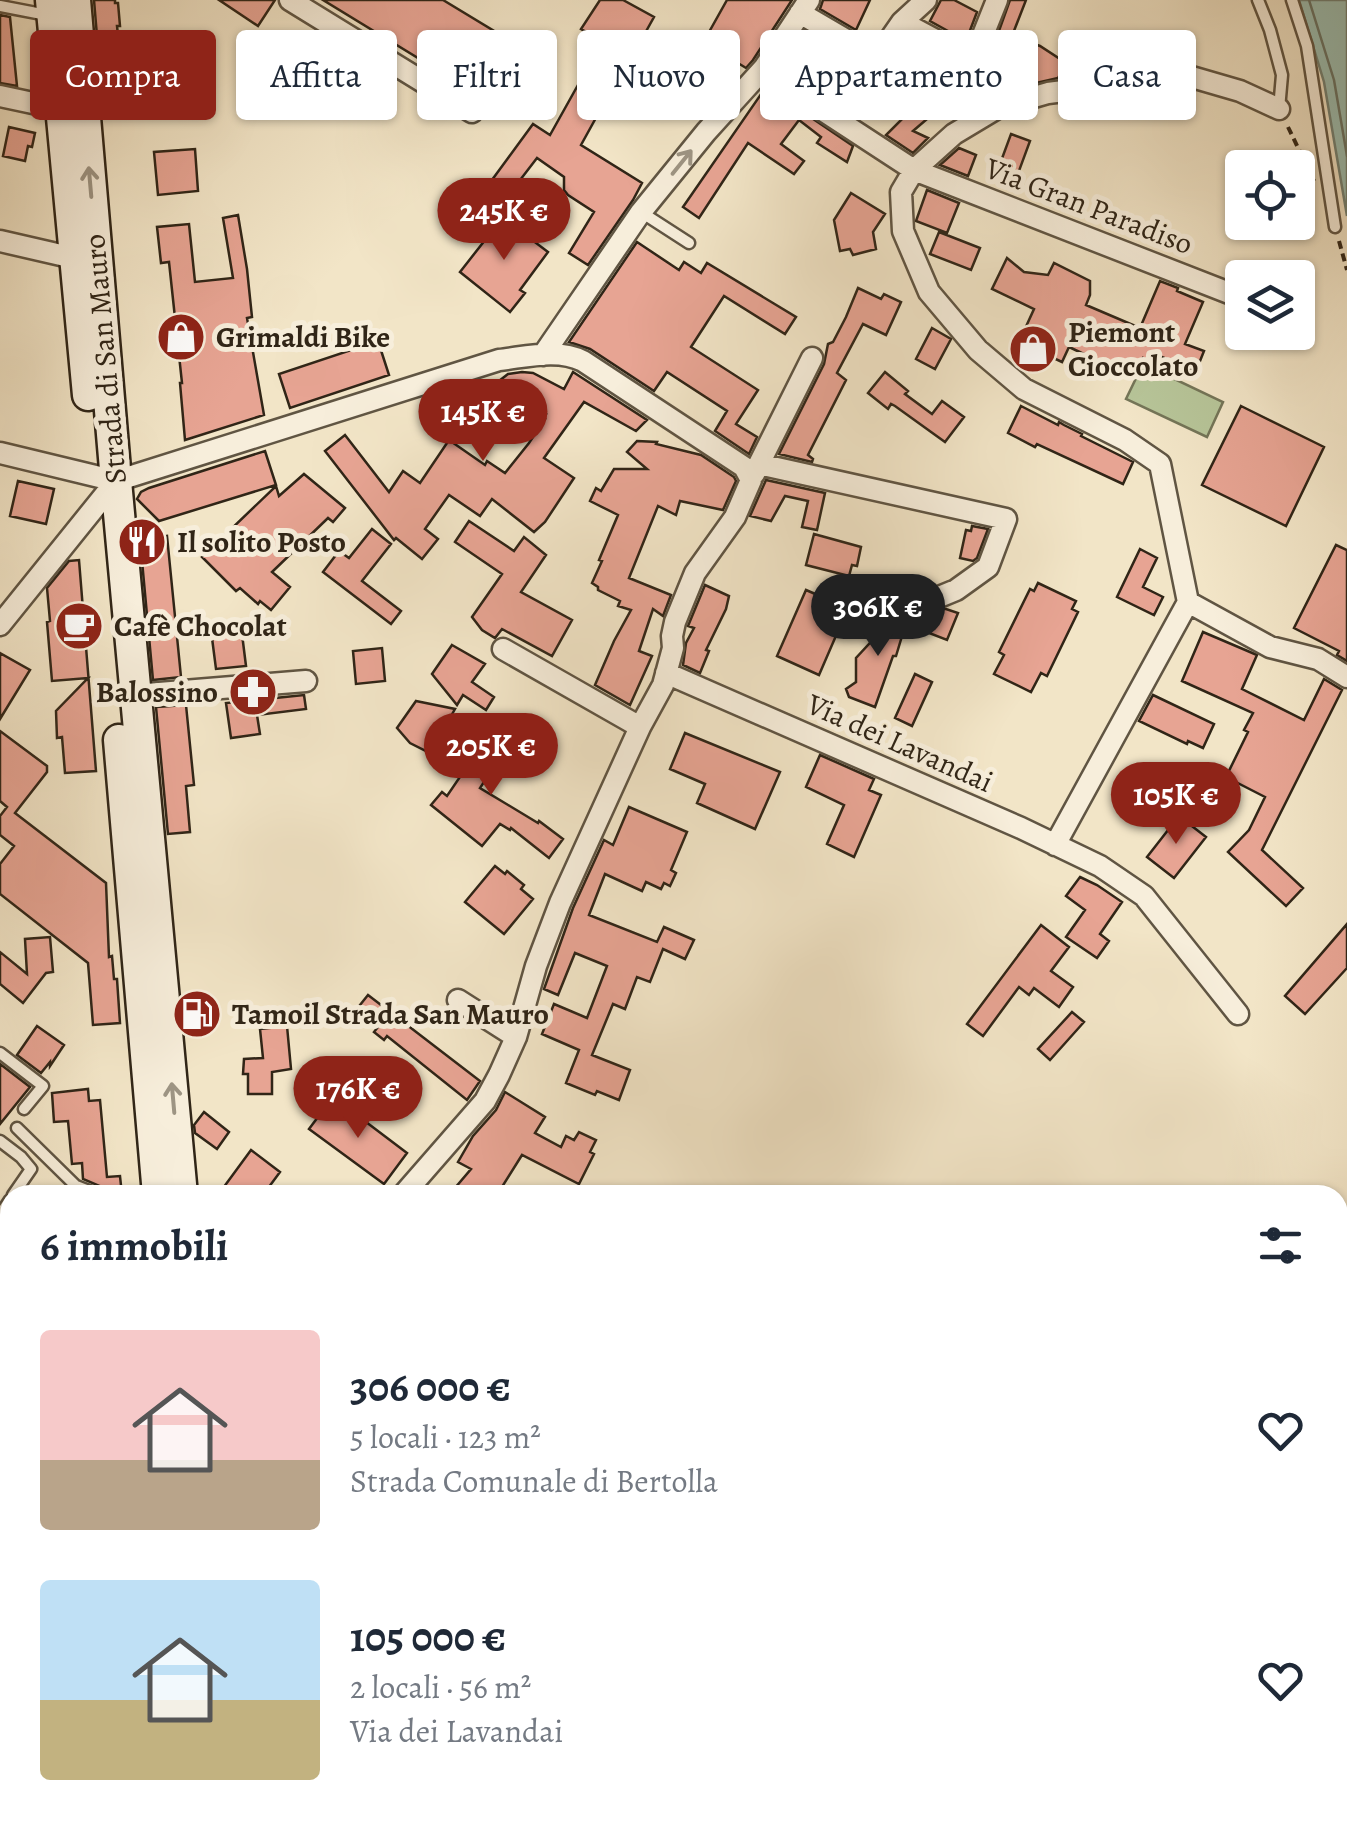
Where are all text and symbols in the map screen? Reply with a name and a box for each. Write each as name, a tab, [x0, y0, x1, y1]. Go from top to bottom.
chip: Compra	[30, 30, 216, 120]
chip: Affitta	[236, 30, 397, 120]
chip: Filtri	[417, 30, 557, 120]
chip: Nuovo	[577, 30, 740, 120]
chip: Appartamento	[760, 30, 1038, 120]
chip: Casa	[1058, 30, 1196, 120]
street label: Via Gran Paradiso	[979, 148, 1198, 264]
one-way arrow	[671, 149, 693, 175]
map controls	[1225, 150, 1315, 350]
button: locate	[1225, 150, 1315, 240]
one-way arrow	[80, 166, 99, 198]
pin: 245K €	[423, 178, 585, 263]
text: 245K €	[459, 188, 549, 232]
street label: Strada di San Mauro	[74, 232, 136, 486]
button: layers	[1225, 260, 1315, 350]
shop icon: Grimaldi Bike	[155, 311, 207, 363]
place label: Piemont Cioccolato	[1068, 312, 1199, 386]
place label: Grimaldi Bike	[216, 317, 390, 357]
shop icon: Piemont Cioccolato	[1007, 323, 1059, 375]
pin: 145K €	[402, 379, 564, 464]
text: 145K €	[440, 389, 526, 433]
restaurant icon: Il solito Posto	[116, 516, 168, 568]
place label: Il solito Posto	[177, 522, 346, 562]
pin: 306K €	[797, 574, 959, 659]
text: 306K €	[833, 584, 923, 628]
cafe icon: Cafè Chocolat	[53, 600, 105, 652]
place label: Cafè Chocolat	[114, 606, 287, 646]
pharmacy icon: Balossino	[227, 666, 279, 718]
place label: Balossino	[96, 672, 218, 712]
street label: Via dei Lavandai	[800, 684, 999, 802]
pin: 205K €	[410, 713, 572, 798]
text: 205K €	[446, 723, 536, 767]
pin: 105K €	[1095, 762, 1257, 847]
text: 105K €	[1133, 772, 1219, 816]
fuel station icon: Tamoil Strada San Mauro	[171, 988, 223, 1040]
place label: Tamoil Strada San Mauro	[232, 994, 549, 1034]
pin: 176K €	[277, 1056, 439, 1141]
text: 176K €	[315, 1066, 401, 1110]
one-way arrow	[163, 1082, 182, 1114]
text: 6 immobili	[40, 1217, 228, 1274]
icon: filters	[1253, 1218, 1308, 1273]
text: 306 000 €	[350, 1358, 511, 1415]
icon: home	[120, 1370, 240, 1490]
icon: heart	[1253, 1403, 1308, 1458]
text: 5 locali · 123 m²	[350, 1415, 541, 1459]
text: Strada Comunale di Bertolla	[350, 1459, 718, 1503]
text: 105 000 €	[350, 1608, 506, 1665]
icon: home	[120, 1620, 240, 1740]
icon: heart	[1253, 1653, 1308, 1708]
text: 2 locali · 56 m²	[350, 1665, 531, 1709]
text: Via dei Lavandai	[350, 1709, 563, 1753]

